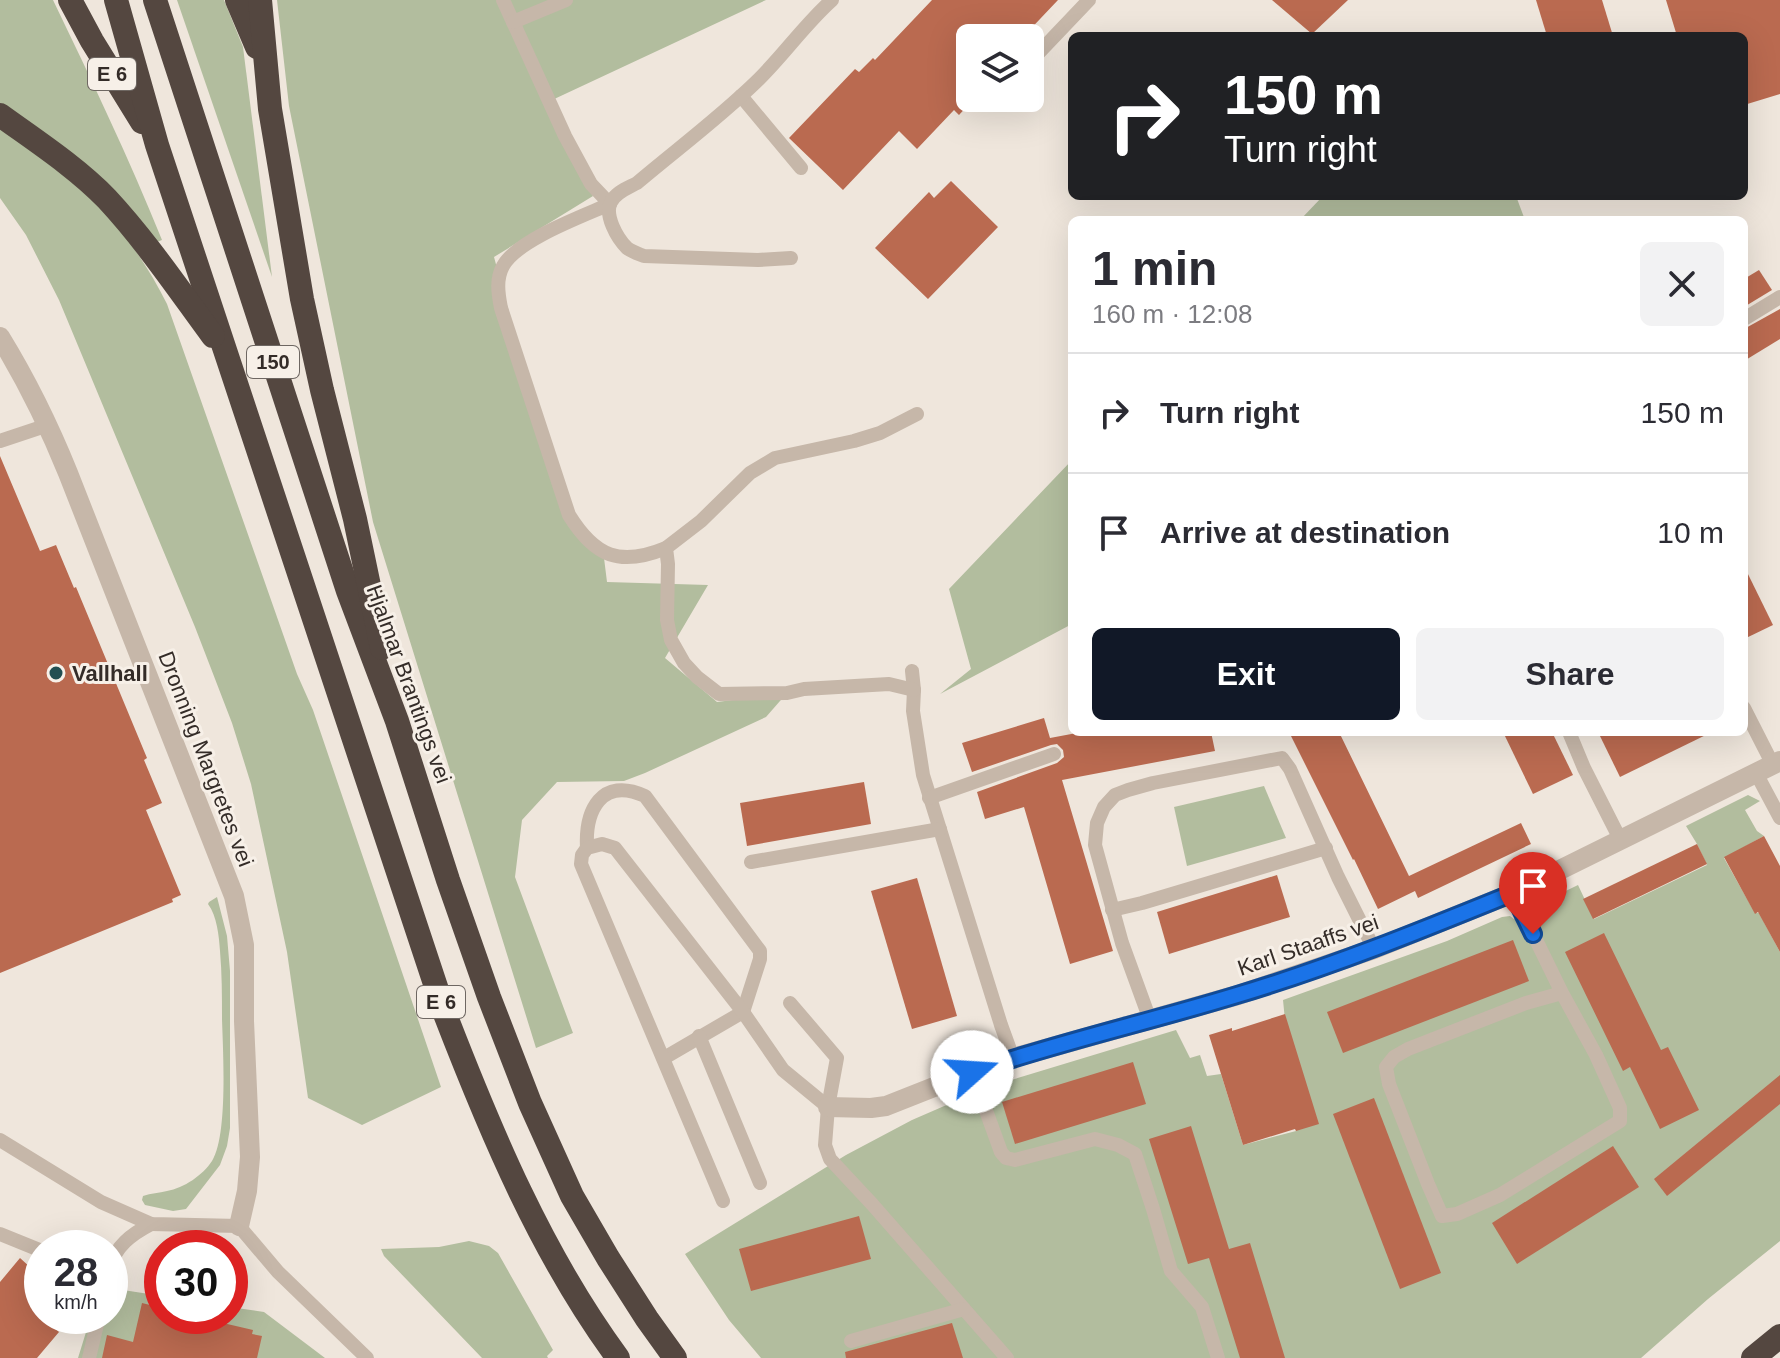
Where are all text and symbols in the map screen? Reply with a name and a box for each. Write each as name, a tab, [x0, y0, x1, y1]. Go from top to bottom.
map controls	[956, 24, 1044, 112]
button: layers	[956, 24, 1044, 112]
road number: E 6	[88, 58, 136, 90]
text: 150 m	[1224, 63, 1383, 126]
icon: right	[1092, 64, 1196, 168]
text: Turn right	[1224, 129, 1377, 170]
text: 1 min	[1092, 242, 1217, 295]
button: close	[1640, 242, 1724, 326]
text: 160 m · 12:08	[1092, 299, 1252, 329]
road number: 150	[247, 346, 299, 378]
icon: right	[1092, 391, 1136, 435]
text: Turn right	[1160, 396, 1299, 429]
text: 150 m	[1641, 396, 1724, 429]
icon: arrive	[1092, 511, 1136, 555]
text: Arrive at destination	[1160, 516, 1450, 549]
text: 10 m	[1657, 516, 1724, 549]
street label: Hjalmar Brantings vei	[361, 581, 457, 787]
button: Exit	[1092, 628, 1400, 720]
button: Share	[1416, 628, 1724, 720]
street label: Dronning Margretes vei	[153, 648, 259, 870]
place label: Vallhall	[72, 661, 148, 686]
marker: Vallhall	[47, 664, 65, 682]
pin	[1499, 852, 1567, 934]
icon: arrive	[1511, 864, 1555, 908]
street label: Karl Staaffs vei	[1234, 909, 1382, 981]
road number: E 6	[417, 986, 465, 1018]
position arrow	[930, 1030, 1014, 1114]
speed limit sign: 30	[144, 1230, 248, 1334]
text: 28	[54, 1250, 98, 1294]
text: km/h	[54, 1291, 98, 1313]

